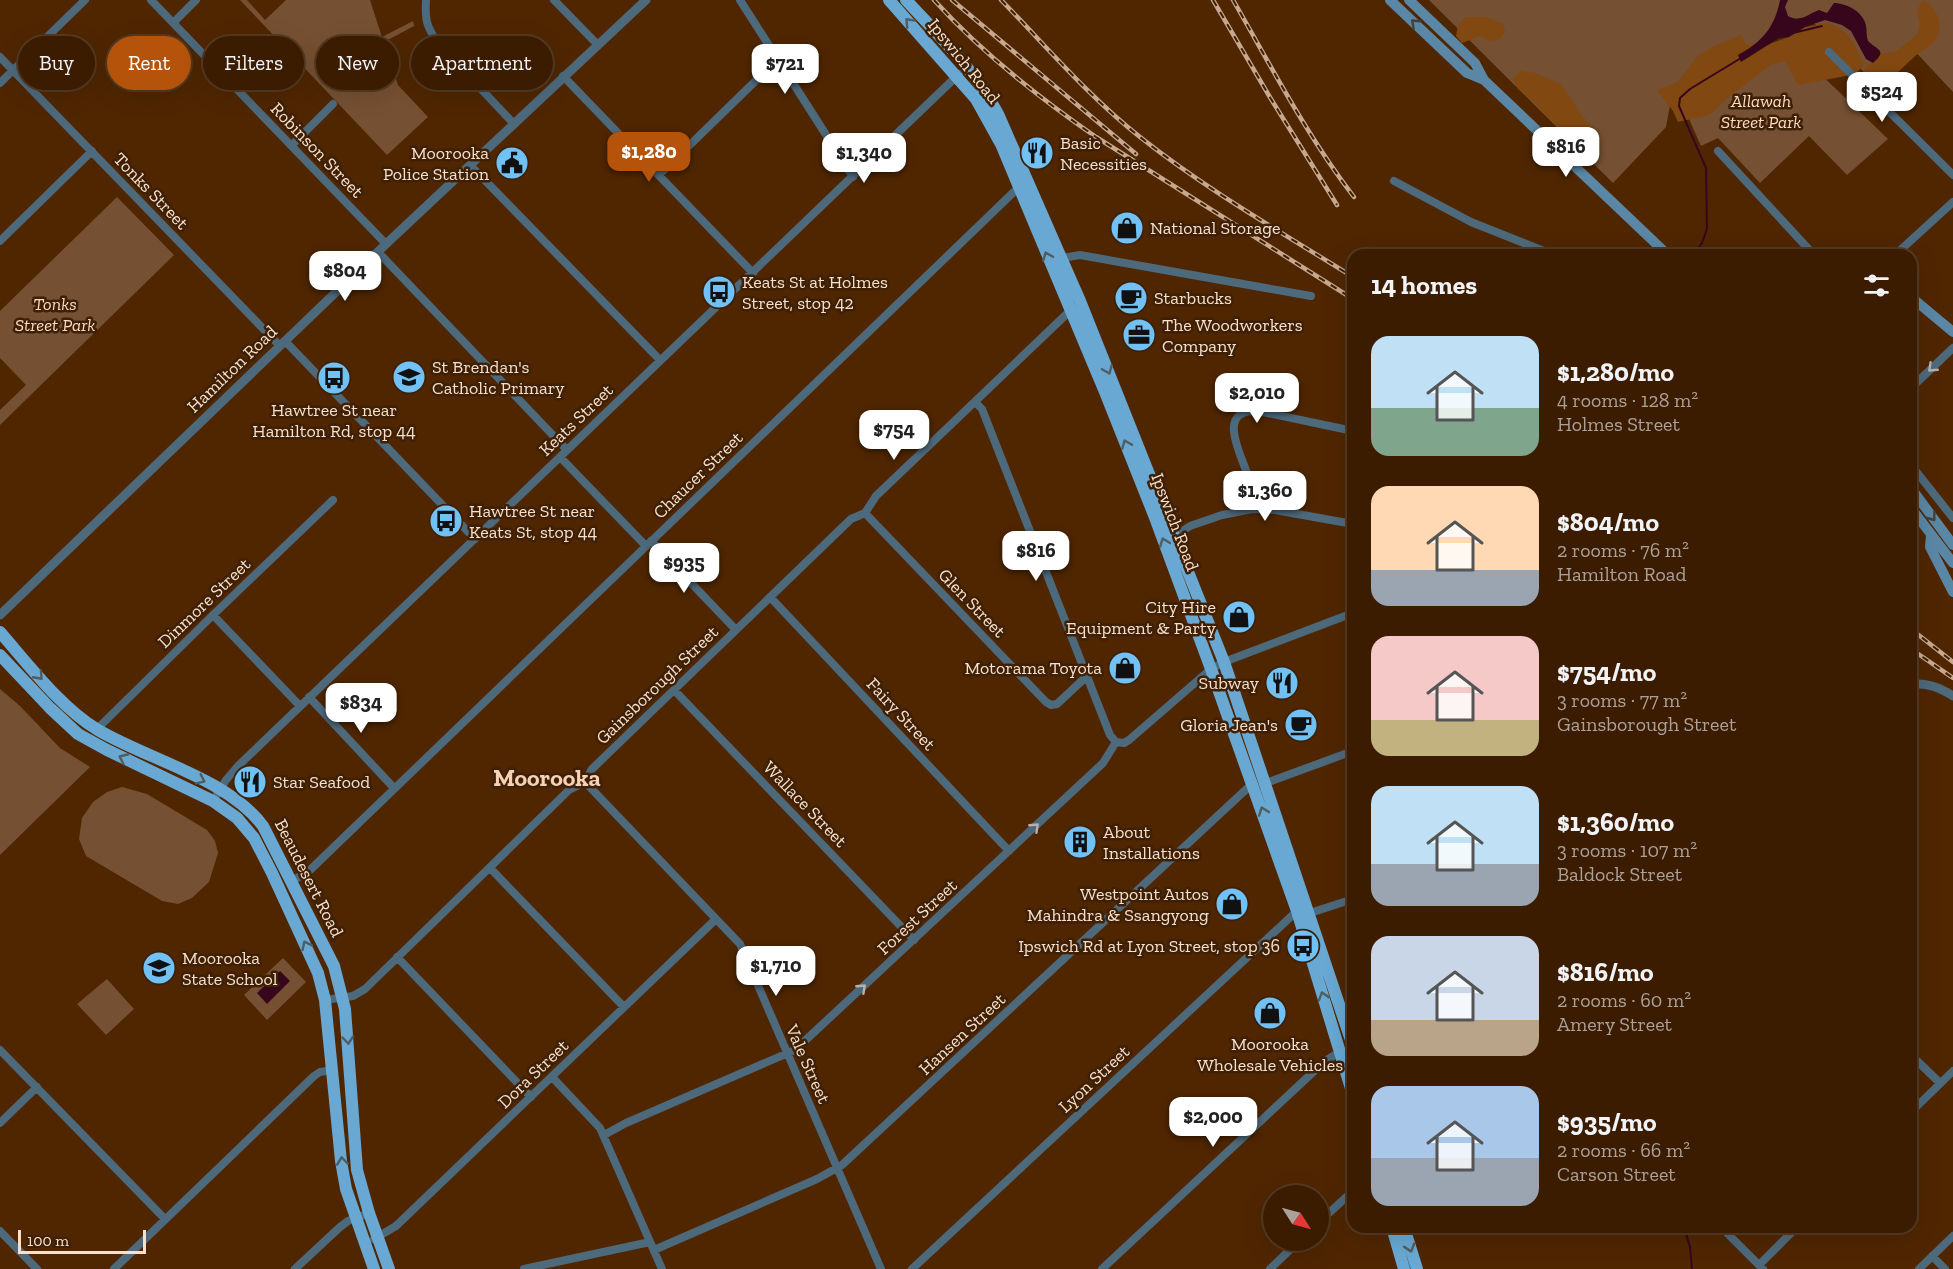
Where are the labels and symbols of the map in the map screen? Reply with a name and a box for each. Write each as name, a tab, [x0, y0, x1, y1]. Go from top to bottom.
street label: Ipswich Road	[923, 14, 1005, 108]
one-way arrow	[905, 18, 916, 29]
one-way arrow	[1411, 20, 1422, 31]
pin: $721	[749, 44, 821, 95]
pin: $524	[1846, 72, 1918, 123]
park label: Allawah Street Park	[1721, 90, 1801, 133]
street label: Robinson Street	[266, 98, 368, 202]
pin: $816	[1530, 127, 1602, 178]
pin: $1,280	[600, 132, 698, 183]
place label: Basic Necessities	[1060, 132, 1147, 175]
pin: $1,340	[815, 133, 913, 184]
restaurant icon: Basic Necessities	[1019, 135, 1055, 171]
place label: Moorooka Police Station	[383, 142, 490, 185]
public building icon: Moorooka Police Station	[494, 145, 530, 181]
street label: Tonks Street	[109, 148, 193, 234]
shop icon: National Storage	[1109, 210, 1145, 246]
place label: National Storage	[1150, 217, 1280, 239]
pin: $804	[309, 251, 381, 302]
one-way arrow	[1042, 251, 1054, 262]
place label: Keats St at Holmes Street, stop 42	[742, 271, 888, 314]
bus stop icon: Keats St at Holmes Street, stop 42	[701, 274, 737, 310]
cafe icon: Starbucks	[1113, 280, 1149, 316]
place label: Starbucks	[1154, 287, 1232, 309]
park label: Tonks Street Park	[15, 293, 95, 336]
place label: The Woodworkers Company	[1162, 314, 1303, 357]
office icon: The Woodworkers Company	[1121, 317, 1157, 353]
street label: Hamilton Road	[182, 321, 282, 417]
place label: St Brendan's Catholic Primary	[432, 356, 565, 399]
school or university icon: St Brendan's Catholic Primary	[391, 359, 427, 395]
bus stop icon: Hawtree St near Hamilton Rd, stop 44	[316, 360, 352, 396]
one-way arrow	[1928, 361, 1939, 372]
one-way arrow	[1101, 364, 1113, 375]
pin: $2,010	[1208, 373, 1306, 424]
street label: Keats Street	[534, 379, 618, 461]
place label: Hawtree St near Hamilton Rd, stop 44	[252, 399, 416, 442]
pin: $754	[858, 410, 930, 461]
street label: Chaucer Street	[649, 427, 748, 523]
one-way arrow	[1121, 439, 1133, 450]
street label: Ipswich Road	[1146, 470, 1204, 574]
pin: $1,360	[1216, 471, 1314, 522]
place label: Hawtree St near Keats St, stop 44	[469, 500, 597, 543]
bus stop icon: Hawtree St near Keats St, stop 44	[428, 503, 464, 539]
one-way arrow	[1925, 510, 1936, 521]
pin: $816	[1000, 531, 1072, 582]
one-way arrow	[1159, 537, 1171, 548]
pin: $935	[648, 543, 720, 594]
street label: Dinmore Street	[153, 553, 255, 653]
street label: Glen Street	[934, 564, 1011, 642]
place label: City Hire Equipment & Party	[1066, 596, 1217, 639]
shop icon: City Hire Equipment & Party	[1221, 599, 1257, 635]
street label: Gainsborough Street	[591, 621, 723, 749]
shop icon: Motorama Toyota	[1107, 650, 1143, 686]
place label: Motorama Toyota	[965, 657, 1102, 679]
restaurant icon: Subway	[1264, 665, 1300, 701]
one-way arrow	[32, 669, 43, 679]
place label: Subway	[1199, 672, 1260, 694]
street label: Fairy Street	[862, 673, 940, 755]
pin: $834	[325, 683, 397, 734]
cafe icon: Gloria Jean's	[1283, 707, 1319, 743]
place label: Gloria Jean's	[1180, 714, 1278, 736]
one-way arrow	[118, 753, 129, 765]
street label: Wallace Street	[758, 756, 852, 852]
district label: Moorooka	[493, 763, 601, 792]
restaurant icon: Star Seafood	[232, 764, 268, 800]
place label: Star Seafood	[273, 771, 370, 793]
one-way arrow	[195, 772, 206, 784]
one-way arrow	[1257, 806, 1270, 817]
street label: Beaudesert Road	[270, 815, 348, 941]
place label: About Installations	[1103, 821, 1200, 864]
one-way arrow	[1028, 823, 1039, 834]
building icon: About Installations	[1062, 824, 1098, 860]
street label: Forest Street	[873, 874, 962, 959]
place label: Westpoint Autos Mahindra & Ssangyong	[1027, 883, 1209, 926]
shop icon: Westpoint Autos Mahindra & Ssangyong	[1214, 886, 1250, 922]
bus stop icon: Ipswich Rd at Lyon Street, stop 36	[1285, 928, 1321, 964]
place label: Ipswich Rd at Lyon Street, stop 36	[1018, 935, 1280, 957]
one-way arrow	[302, 941, 314, 952]
pin: $1,710	[727, 946, 825, 997]
place label: Moorooka State School	[182, 947, 278, 990]
school or university icon: Moorooka State School	[141, 950, 177, 986]
one-way arrow	[855, 985, 866, 996]
street label: Hansen Street	[914, 988, 1010, 1080]
one-way arrow	[1318, 991, 1330, 1002]
shop icon: Moorooka Wholesale Vehicles	[1252, 995, 1288, 1031]
street label: Vale Street	[780, 1020, 835, 1107]
place label: Moorooka Wholesale Vehicles	[1197, 1033, 1343, 1076]
one-way arrow	[341, 1035, 354, 1044]
street label: Dora Street	[493, 1035, 573, 1113]
street label: Lyon Street	[1054, 1040, 1134, 1117]
pin: $2,000	[1164, 1097, 1262, 1148]
one-way arrow	[336, 1157, 348, 1166]
north arrow	[1263, 1185, 1329, 1251]
scale bar	[18, 1227, 146, 1254]
one-way arrow	[1403, 1242, 1415, 1253]

